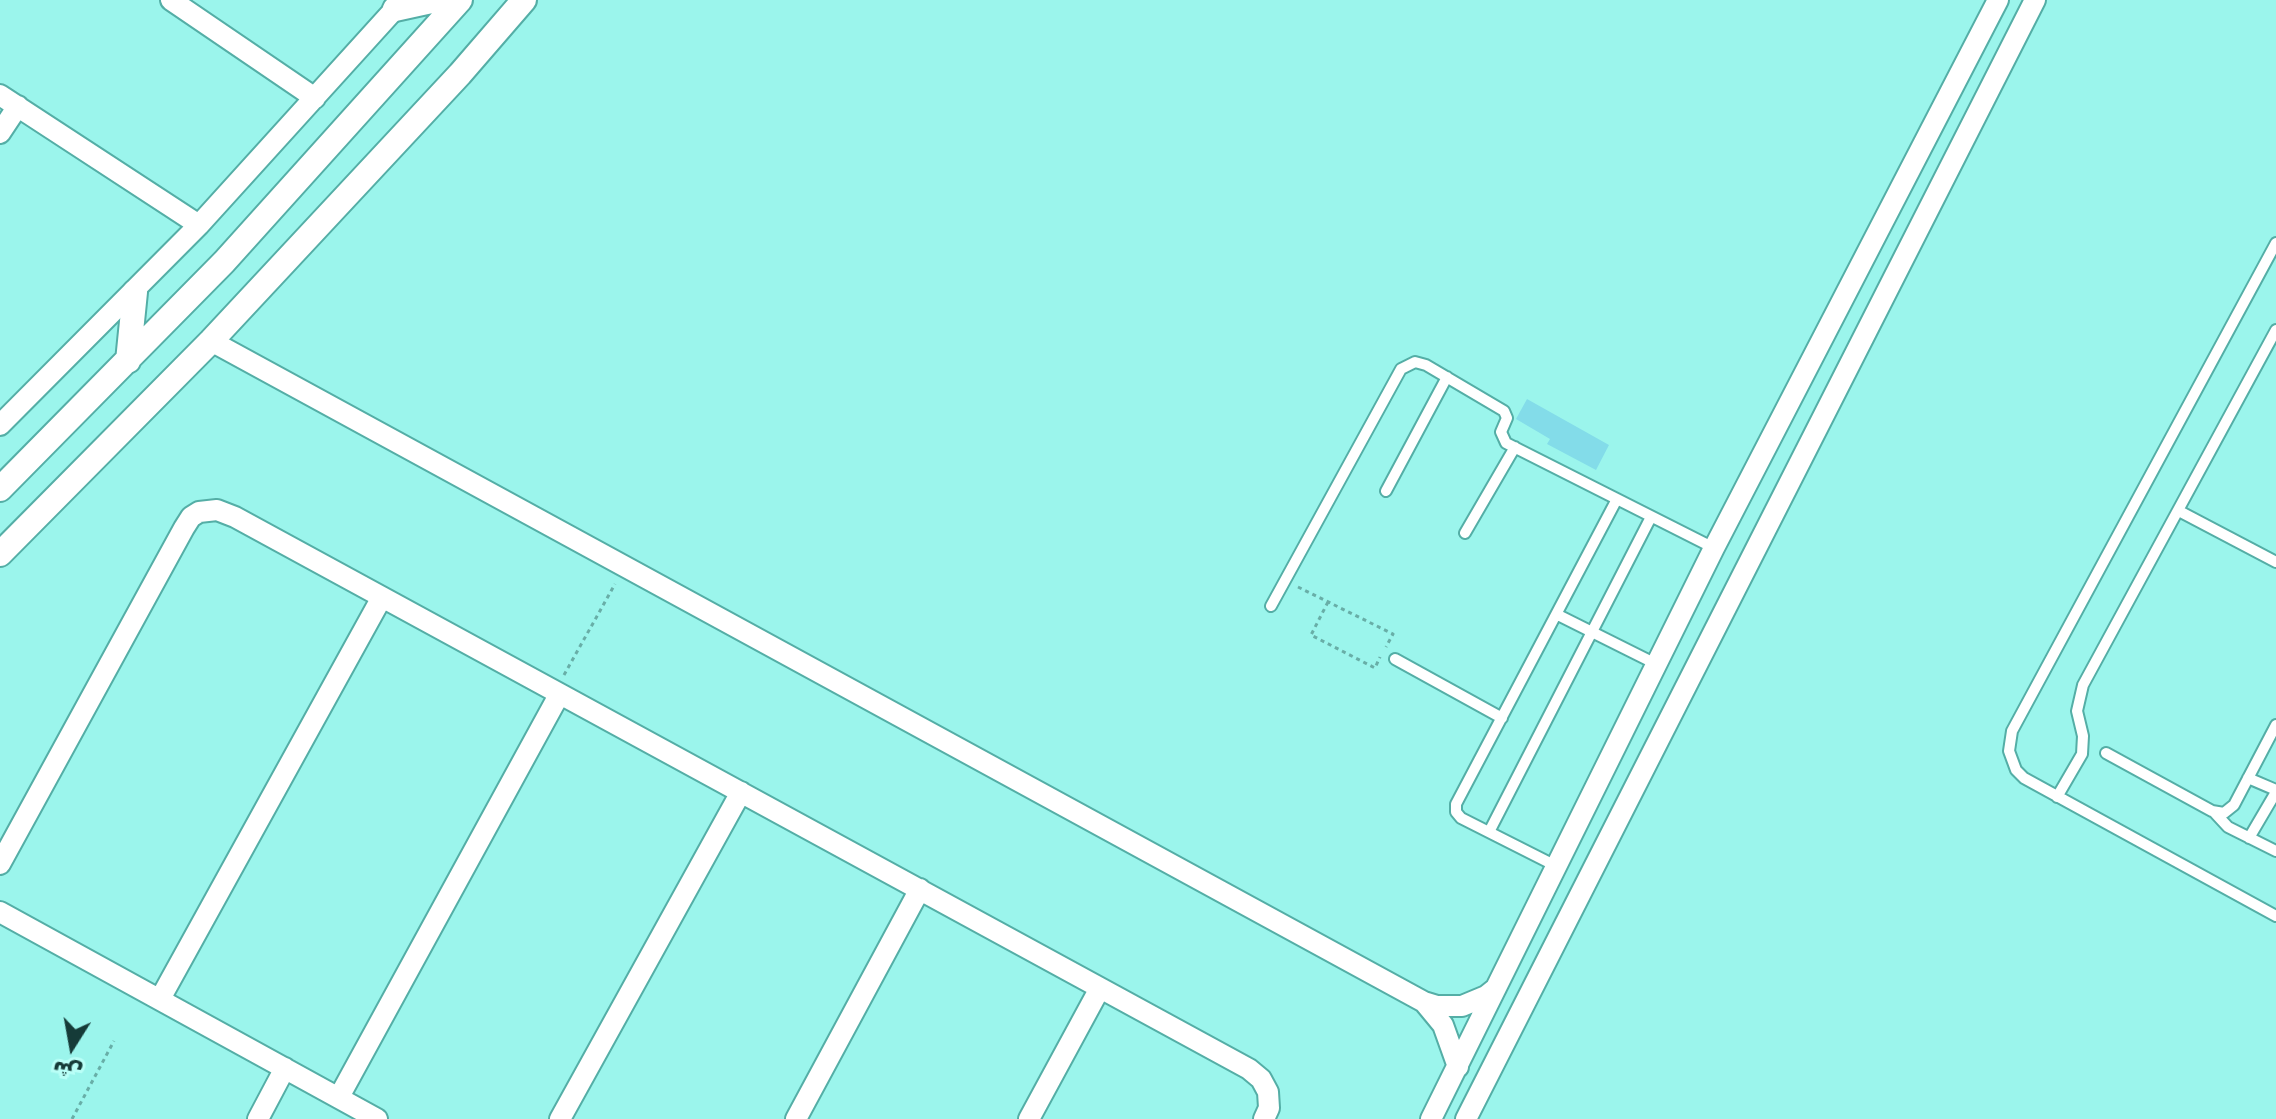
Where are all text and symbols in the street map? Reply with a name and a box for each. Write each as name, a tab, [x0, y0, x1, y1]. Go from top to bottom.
north arrow	[32, 1007, 112, 1087]
text: ش	[50, 1056, 85, 1086]

